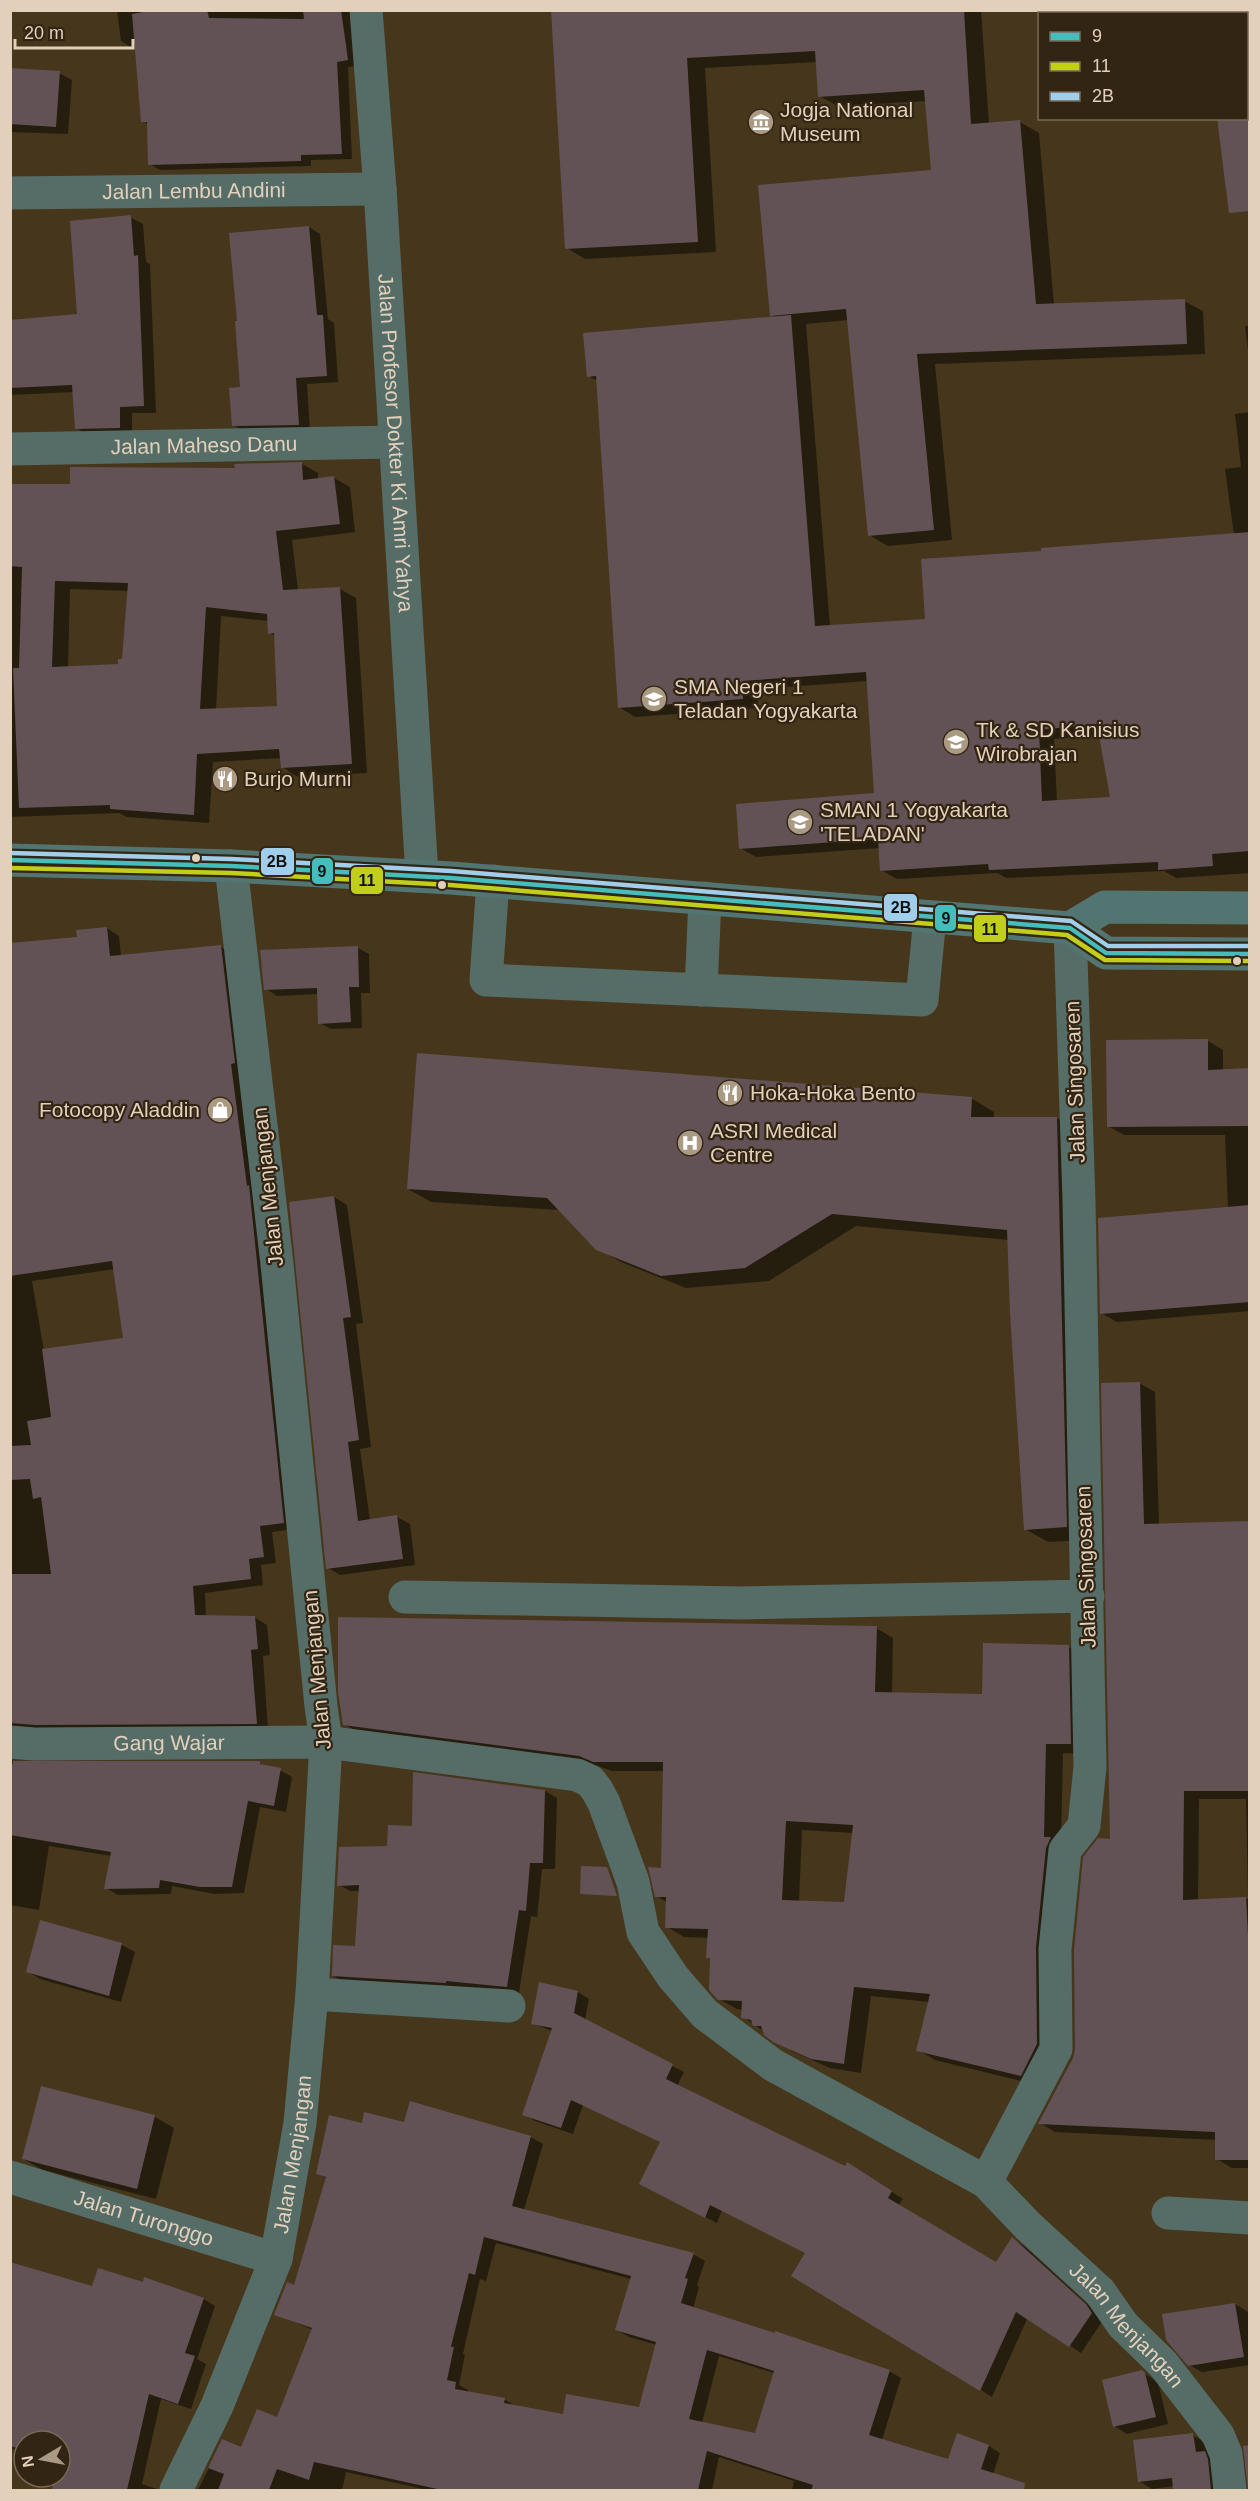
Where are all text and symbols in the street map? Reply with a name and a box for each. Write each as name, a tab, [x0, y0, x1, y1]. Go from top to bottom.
scale bar	[15, 12, 134, 50]
legend	[1038, 12, 1248, 120]
text: 20 m	[24, 23, 64, 43]
text: 9	[1092, 26, 1102, 46]
text: 11	[1092, 56, 1111, 76]
text: 2B	[1092, 86, 1114, 106]
place label: Jogja National Museum	[780, 98, 913, 145]
museum icon: Jogja National Museum	[746, 107, 776, 137]
street label: Jalan Lembu Andini	[102, 178, 286, 203]
street label: Jalan Profesor Dokter Ki Amri Yahya	[374, 273, 418, 613]
street label: Jalan Maheso Danu	[110, 432, 298, 458]
place label: SMA Negeri 1 Teladan Yogyakarta	[674, 675, 858, 722]
school or university icon: SMA Negeri 1 Teladan Yogyakarta	[639, 684, 669, 714]
place label: Tk & SD Kanisius Wirobrajan	[976, 718, 1139, 765]
school or university icon: Tk & SD Kanisius Wirobrajan	[941, 727, 971, 757]
restaurant icon: Burjo Murni	[210, 764, 240, 794]
place label: Burjo Murni	[244, 767, 351, 790]
place label: SMAN 1 Yogyakarta 'TELADAN'	[820, 798, 1008, 845]
school or university icon: SMAN 1 Yogyakarta 'TELADAN'	[785, 807, 815, 837]
line badge: 2B	[260, 847, 295, 876]
unlabelled marker	[190, 852, 202, 864]
text: 2B	[267, 853, 287, 870]
line badge: 9	[311, 857, 334, 885]
text: 9	[318, 863, 327, 880]
line badge: 11	[350, 866, 384, 895]
text: 11	[359, 872, 376, 889]
unlabelled marker	[436, 879, 448, 891]
line badge: 2B	[883, 893, 918, 922]
text: 2B	[891, 899, 911, 916]
line badge: 9	[934, 904, 957, 932]
text: 9	[942, 910, 951, 927]
line badge: 11	[973, 914, 1007, 943]
text: 11	[982, 921, 999, 938]
unlabelled marker	[1231, 955, 1243, 967]
street label: Jalan Singosaren	[1060, 1001, 1089, 1164]
restaurant icon: Hoka-Hoka Bento	[715, 1078, 745, 1108]
place label: Hoka-Hoka Bento	[750, 1081, 916, 1104]
shop icon: Fotocopy Aladdin	[205, 1095, 235, 1125]
place label: Fotocopy Aladdin	[39, 1098, 200, 1121]
street label: Jalan Menjangan	[248, 1106, 287, 1268]
place label: ASRI Medical Centre	[710, 1119, 837, 1166]
hospital icon: ASRI Medical Centre	[675, 1128, 705, 1158]
street label: Jalan Singosaren	[1071, 1486, 1100, 1649]
street label: Jalan Menjangan	[298, 1589, 335, 1751]
street label: Gang Wajar	[113, 1731, 225, 1754]
street label: Jalan Menjangan	[269, 2074, 315, 2235]
street label: Jalan Turonggo	[71, 2185, 217, 2250]
street label: Jalan Menjangan	[1065, 2258, 1189, 2392]
north arrow	[12, 2429, 72, 2489]
text: N	[18, 2454, 37, 2469]

